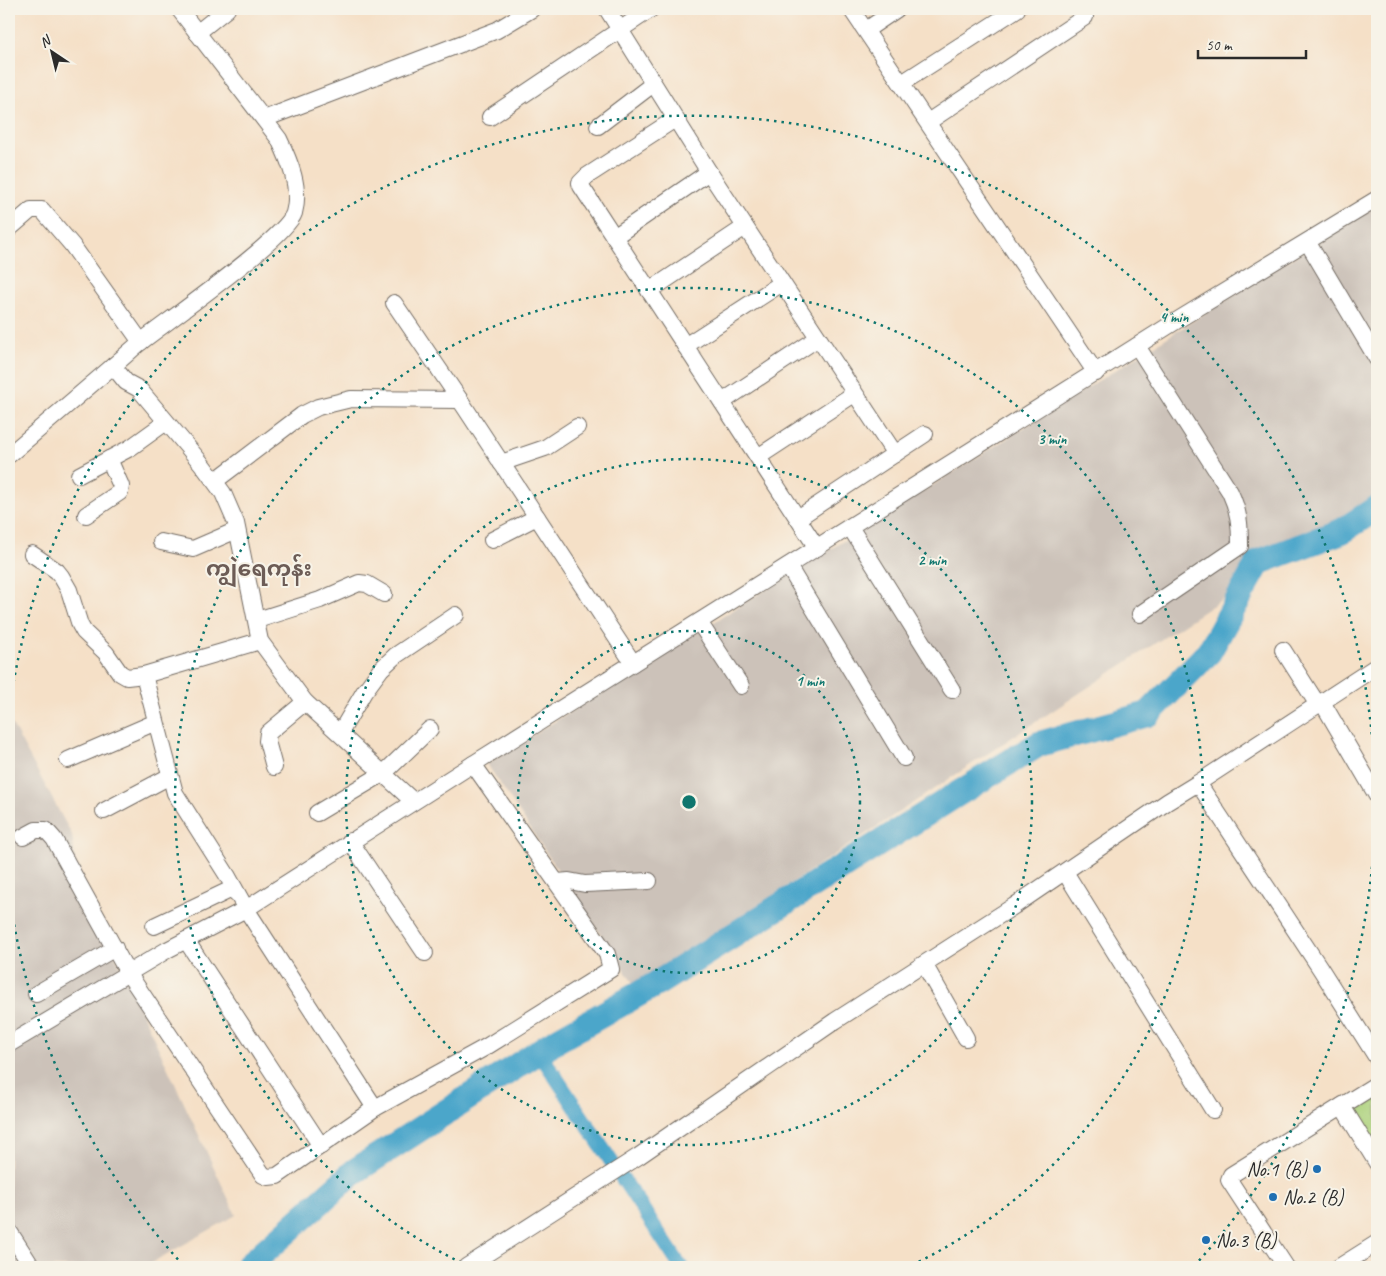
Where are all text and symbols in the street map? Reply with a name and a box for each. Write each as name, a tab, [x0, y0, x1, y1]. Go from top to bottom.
north arrow	[28, 28, 78, 78]
scale bar	[1198, 28, 1306, 60]
text: N	[36, 31, 55, 51]
text: 50 m	[1206, 36, 1233, 55]
text: 4 min	[1160, 308, 1189, 327]
text: 3 min	[1038, 430, 1067, 449]
text: 2 min	[918, 551, 947, 570]
district label: ကျွဲရေကုန်း	[206, 553, 312, 588]
text: 1 min	[796, 672, 825, 691]
centre of rings	[680, 793, 698, 811]
place label: No.1 (B)	[1247, 1157, 1308, 1182]
marker: No.1 (B)	[1311, 1163, 1323, 1175]
place label: No.2 (B)	[1283, 1185, 1345, 1210]
marker: No.2 (B)	[1267, 1191, 1279, 1203]
place label: No.3 (B)	[1216, 1228, 1278, 1253]
marker: No.3 (B)	[1200, 1234, 1212, 1246]

